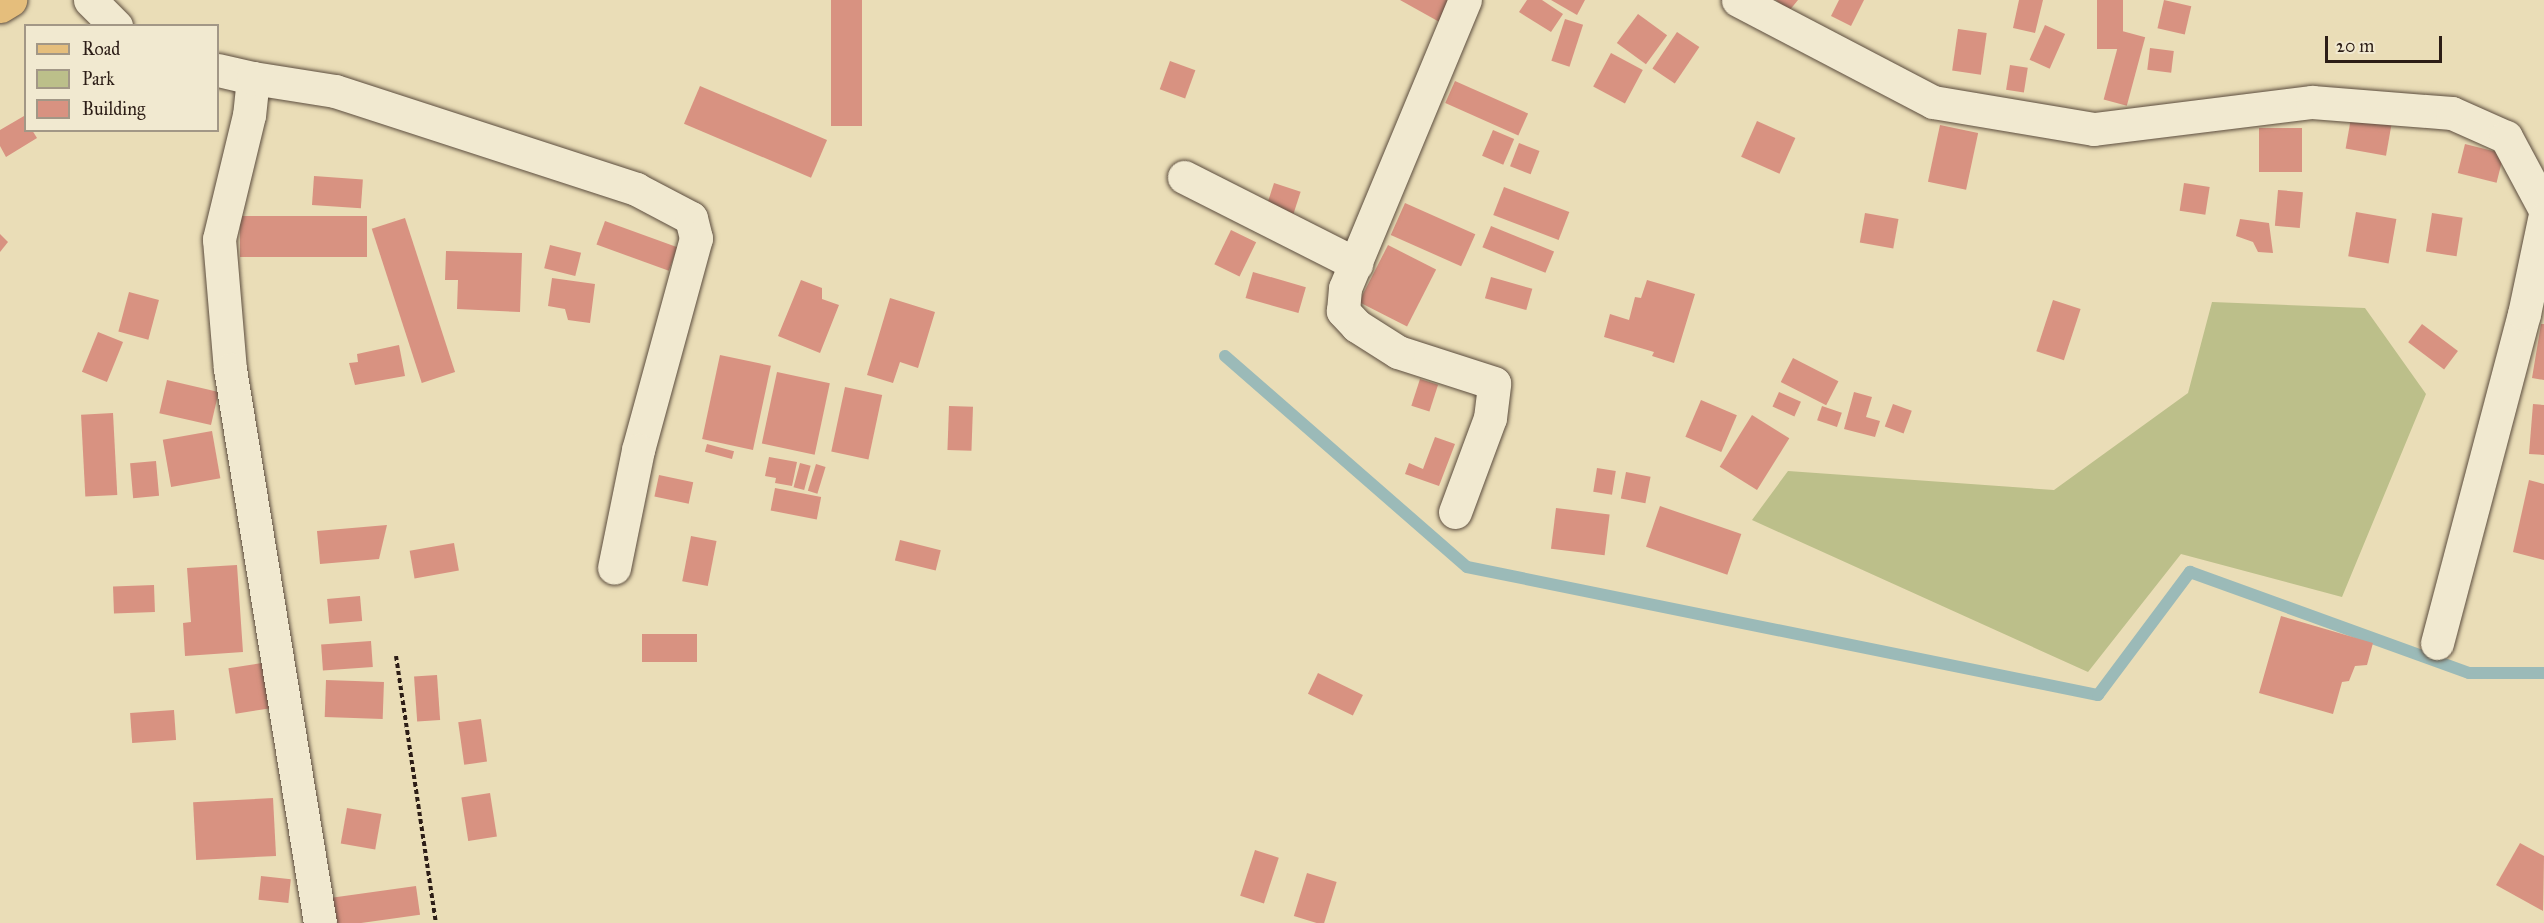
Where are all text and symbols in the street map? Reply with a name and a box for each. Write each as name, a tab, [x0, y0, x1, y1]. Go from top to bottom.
legend	[24, 24, 219, 132]
scale bar	[2328, 24, 2445, 62]
text: 20 m	[2336, 35, 2374, 57]
text: Road	[82, 38, 120, 60]
text: Park	[82, 68, 115, 90]
text: Building	[82, 98, 145, 120]

